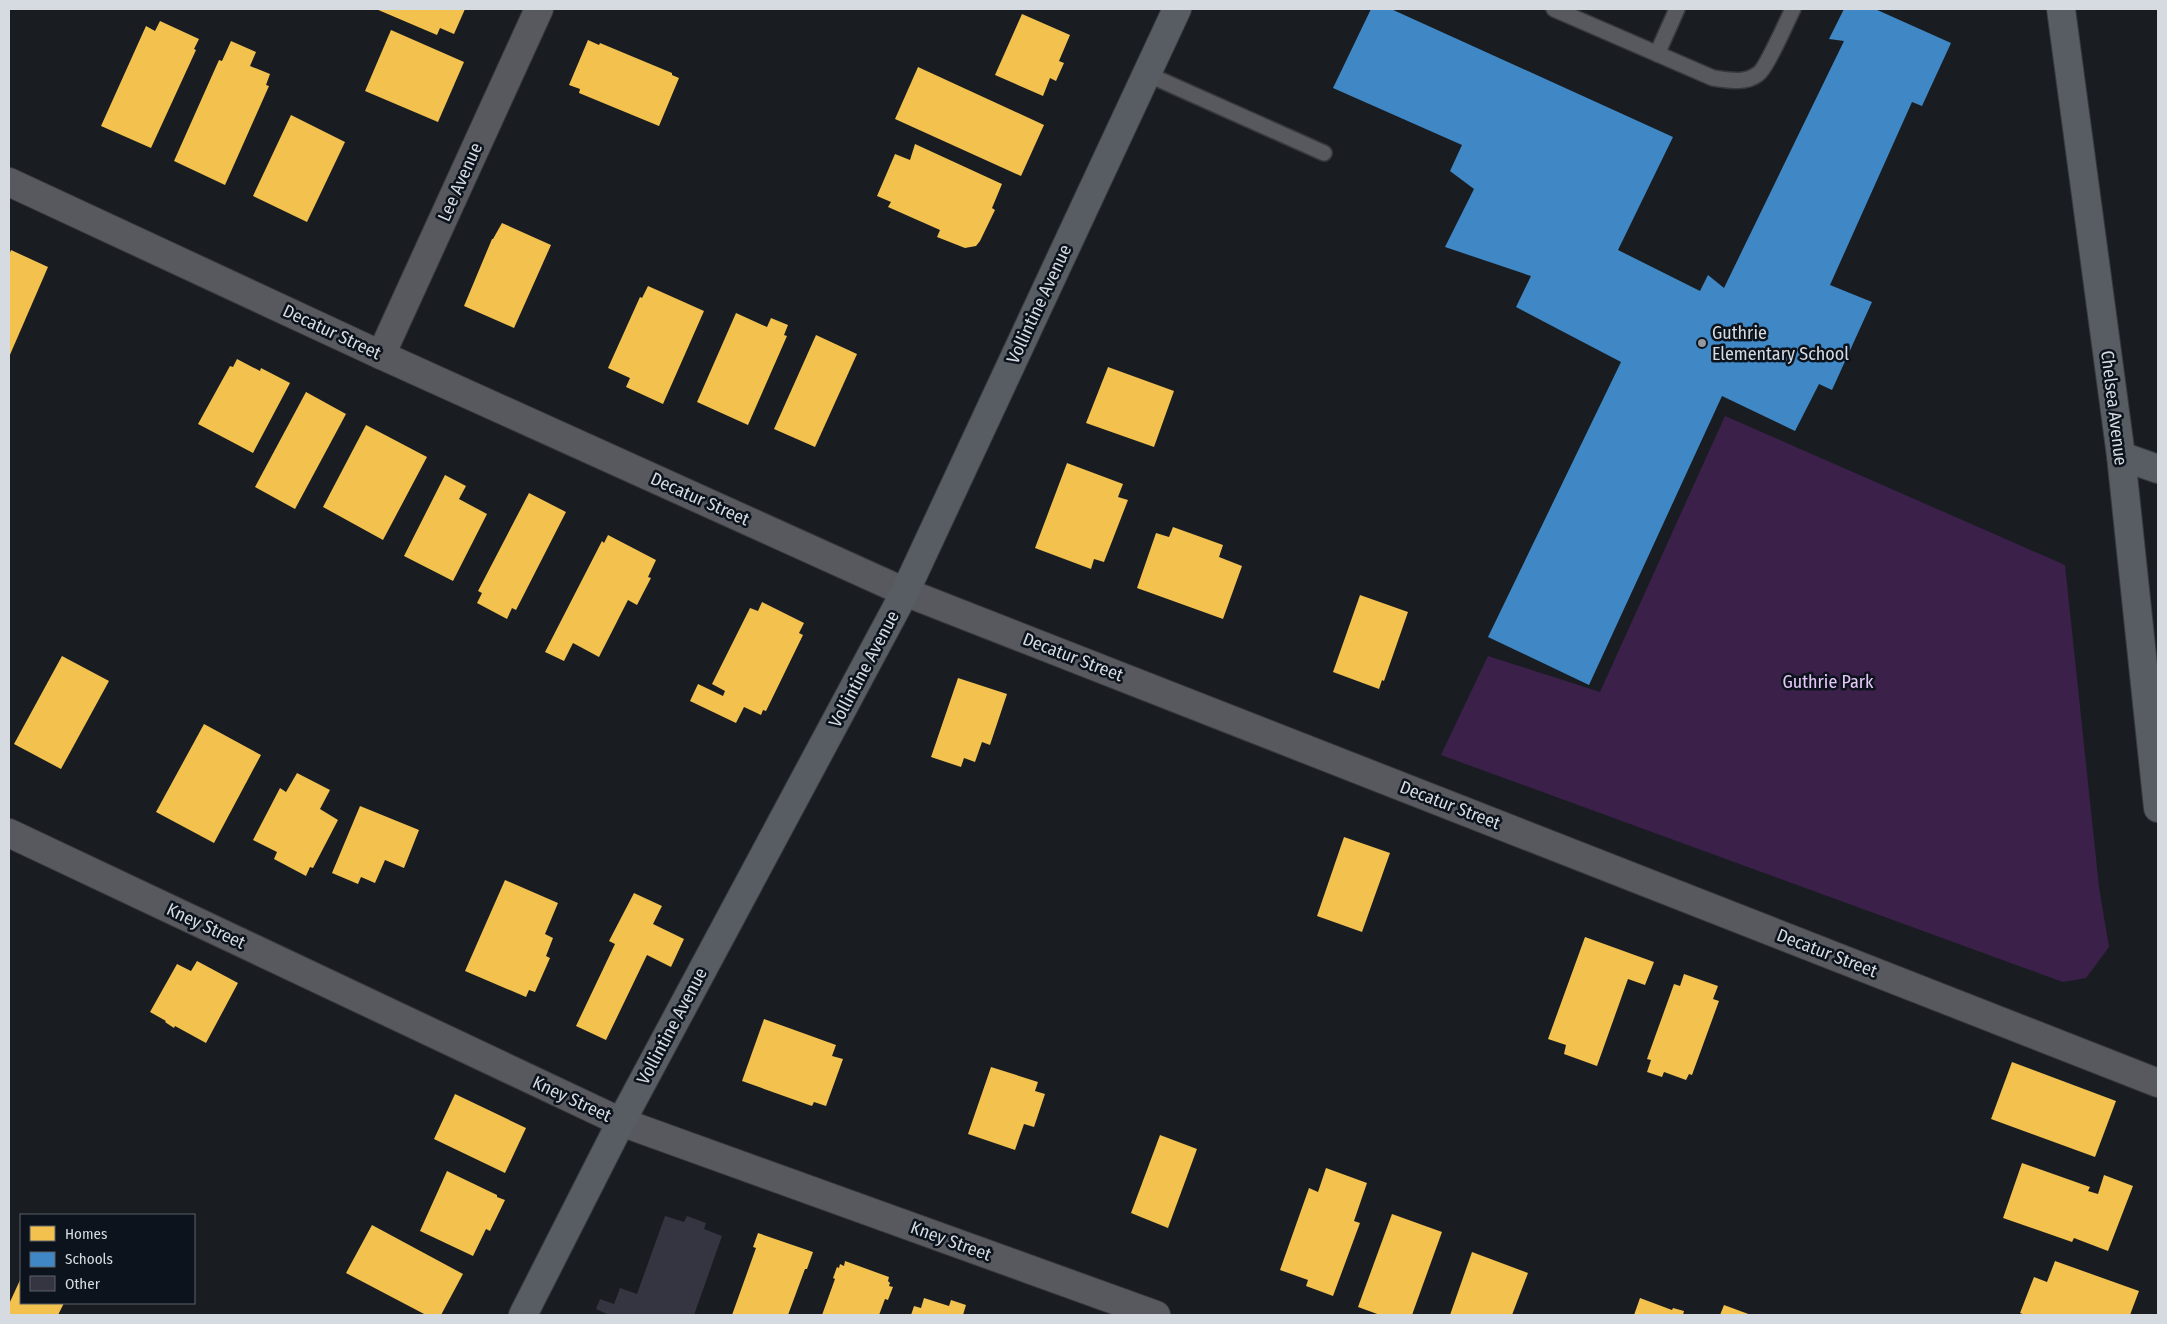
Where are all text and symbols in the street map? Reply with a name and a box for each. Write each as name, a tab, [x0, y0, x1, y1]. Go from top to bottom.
street label: Lee Avenue	[433, 139, 487, 225]
street label: Vollintine Avenue	[1002, 241, 1076, 367]
street label: Decatur Street	[279, 300, 385, 364]
place label: Guthrie Elementary School	[1712, 322, 1849, 365]
marker: Guthrie Elementary School	[1696, 337, 1708, 349]
street label: Chelsea Avenue	[2096, 349, 2132, 467]
street label: Decatur Street	[647, 467, 753, 531]
street label: Vollintine Avenue	[824, 607, 904, 731]
street label: Decatur Street	[1020, 628, 1126, 686]
park label: Guthrie Park	[1782, 671, 1874, 693]
street label: Decatur Street	[1397, 776, 1503, 834]
street label: Kney Street	[163, 898, 249, 954]
street label: Decatur Street	[1774, 924, 1880, 982]
street label: Vollintine Avenue	[632, 964, 712, 1088]
street label: Kney Street	[529, 1071, 615, 1127]
legend	[20, 1214, 195, 1304]
street label: Kney Street	[908, 1216, 994, 1266]
text: Homes	[65, 1225, 107, 1243]
text: Schools	[65, 1250, 113, 1268]
text: Other	[65, 1275, 101, 1293]

